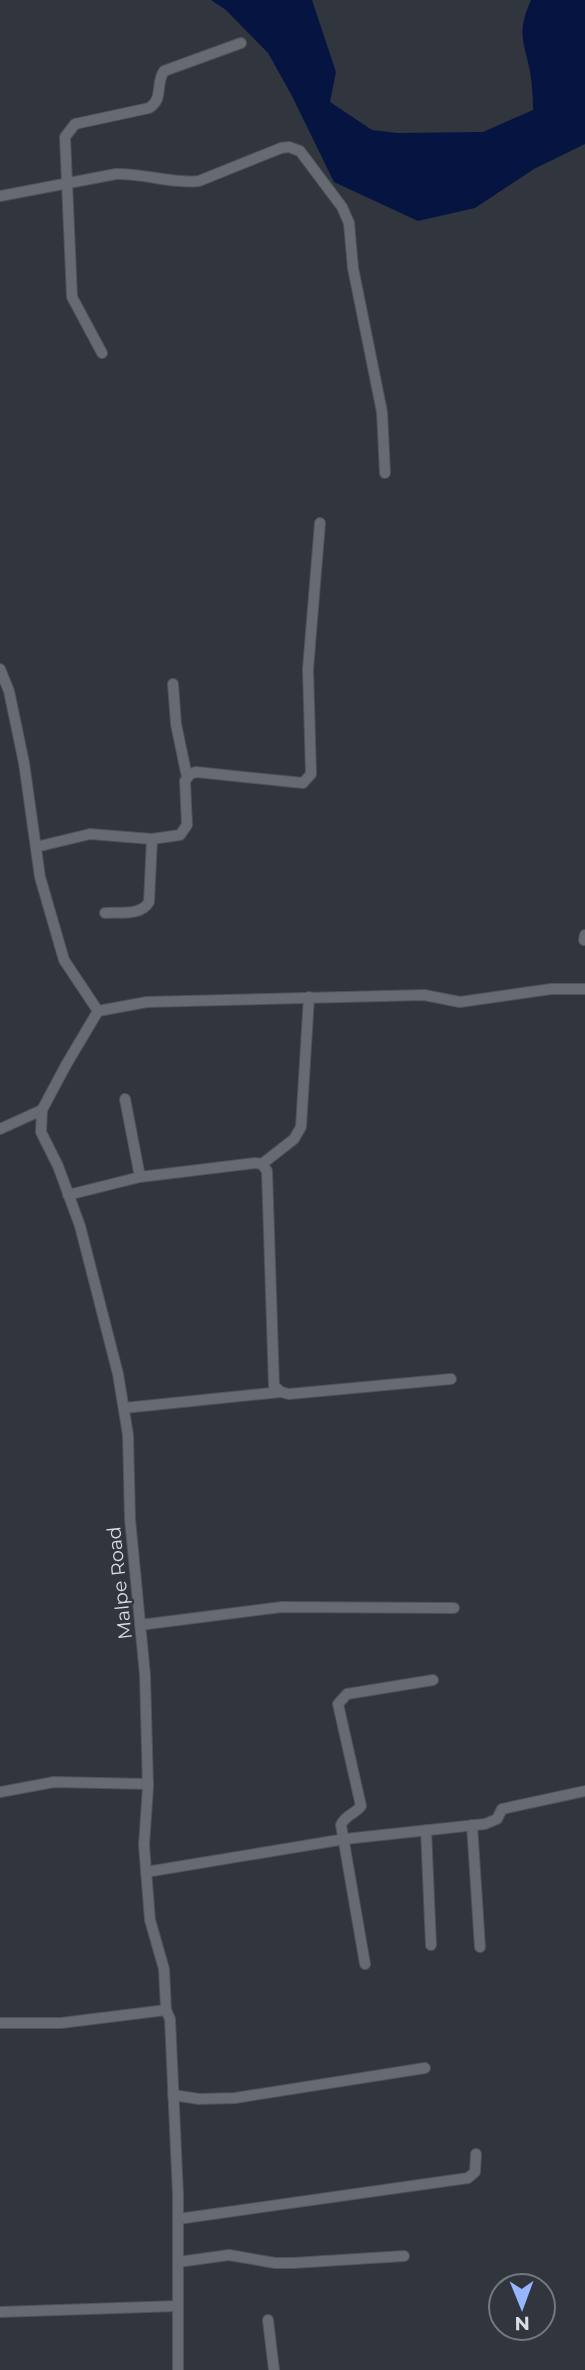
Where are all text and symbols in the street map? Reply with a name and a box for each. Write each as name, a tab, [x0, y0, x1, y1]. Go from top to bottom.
street label: Malpe Road	[102, 1525, 137, 1641]
north arrow	[487, 2272, 557, 2342]
text: N	[514, 2312, 530, 2335]

